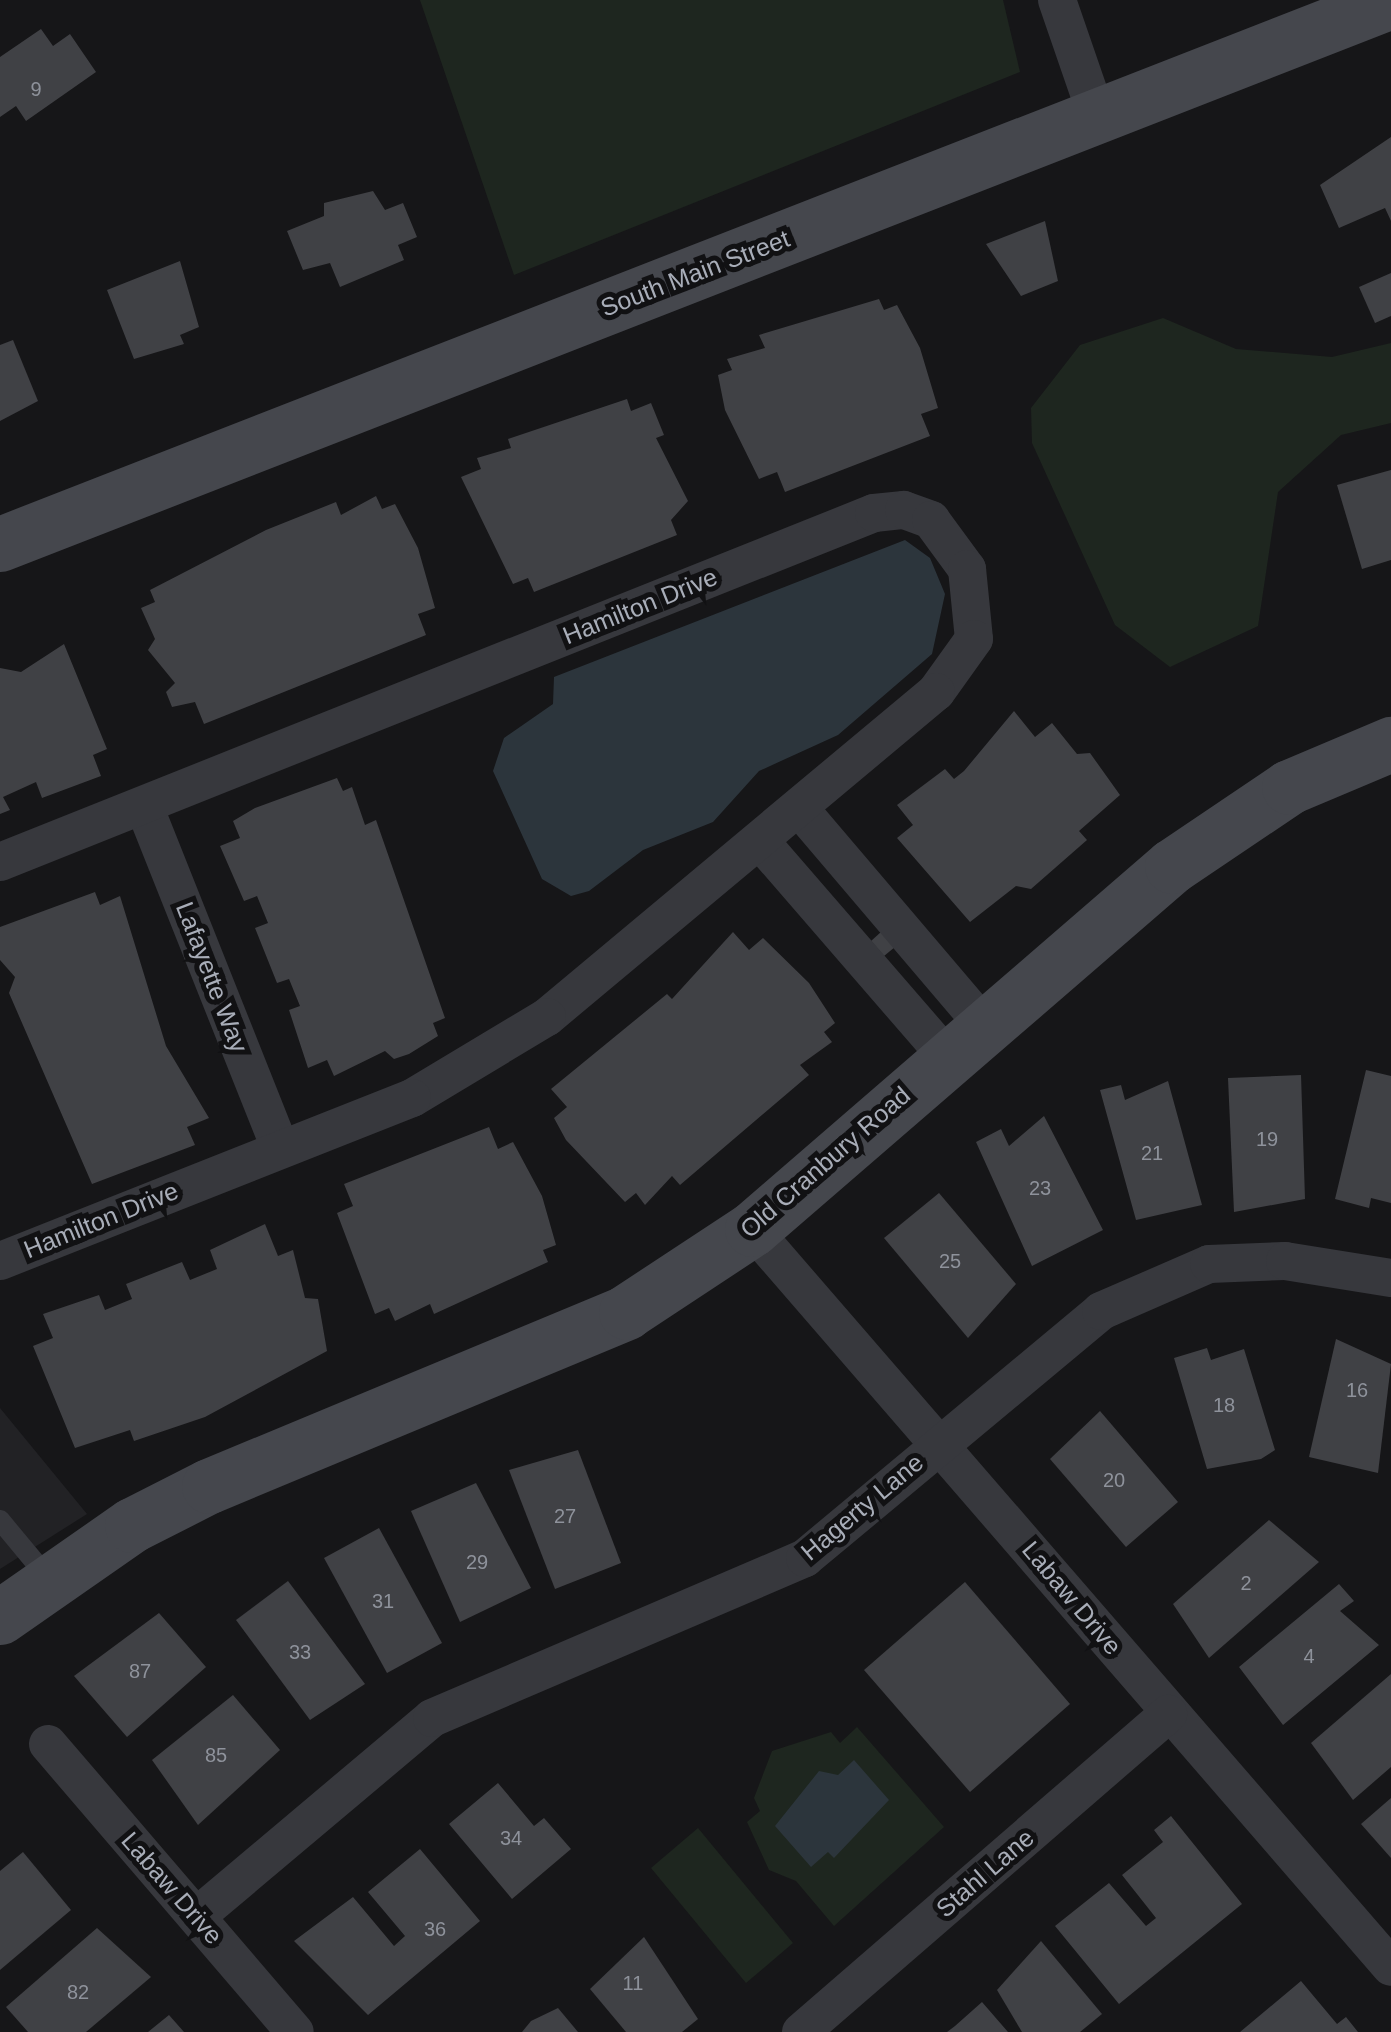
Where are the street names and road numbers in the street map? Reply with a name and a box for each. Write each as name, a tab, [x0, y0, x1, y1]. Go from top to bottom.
street label: South Main Street	[596, 223, 794, 323]
street label: Hamilton Drive	[558, 561, 722, 651]
street label: Lafayette Way	[170, 897, 254, 1057]
street label: Old Cranbury Road	[734, 1080, 916, 1244]
street label: Hamilton Drive	[19, 1175, 183, 1265]
street label: Hagerty Lane	[795, 1447, 929, 1567]
street label: Labaw Drive	[1016, 1535, 1128, 1661]
street label: Stahl Lane	[930, 1822, 1040, 1924]
street label: Labaw Drive	[115, 1826, 229, 1950]

